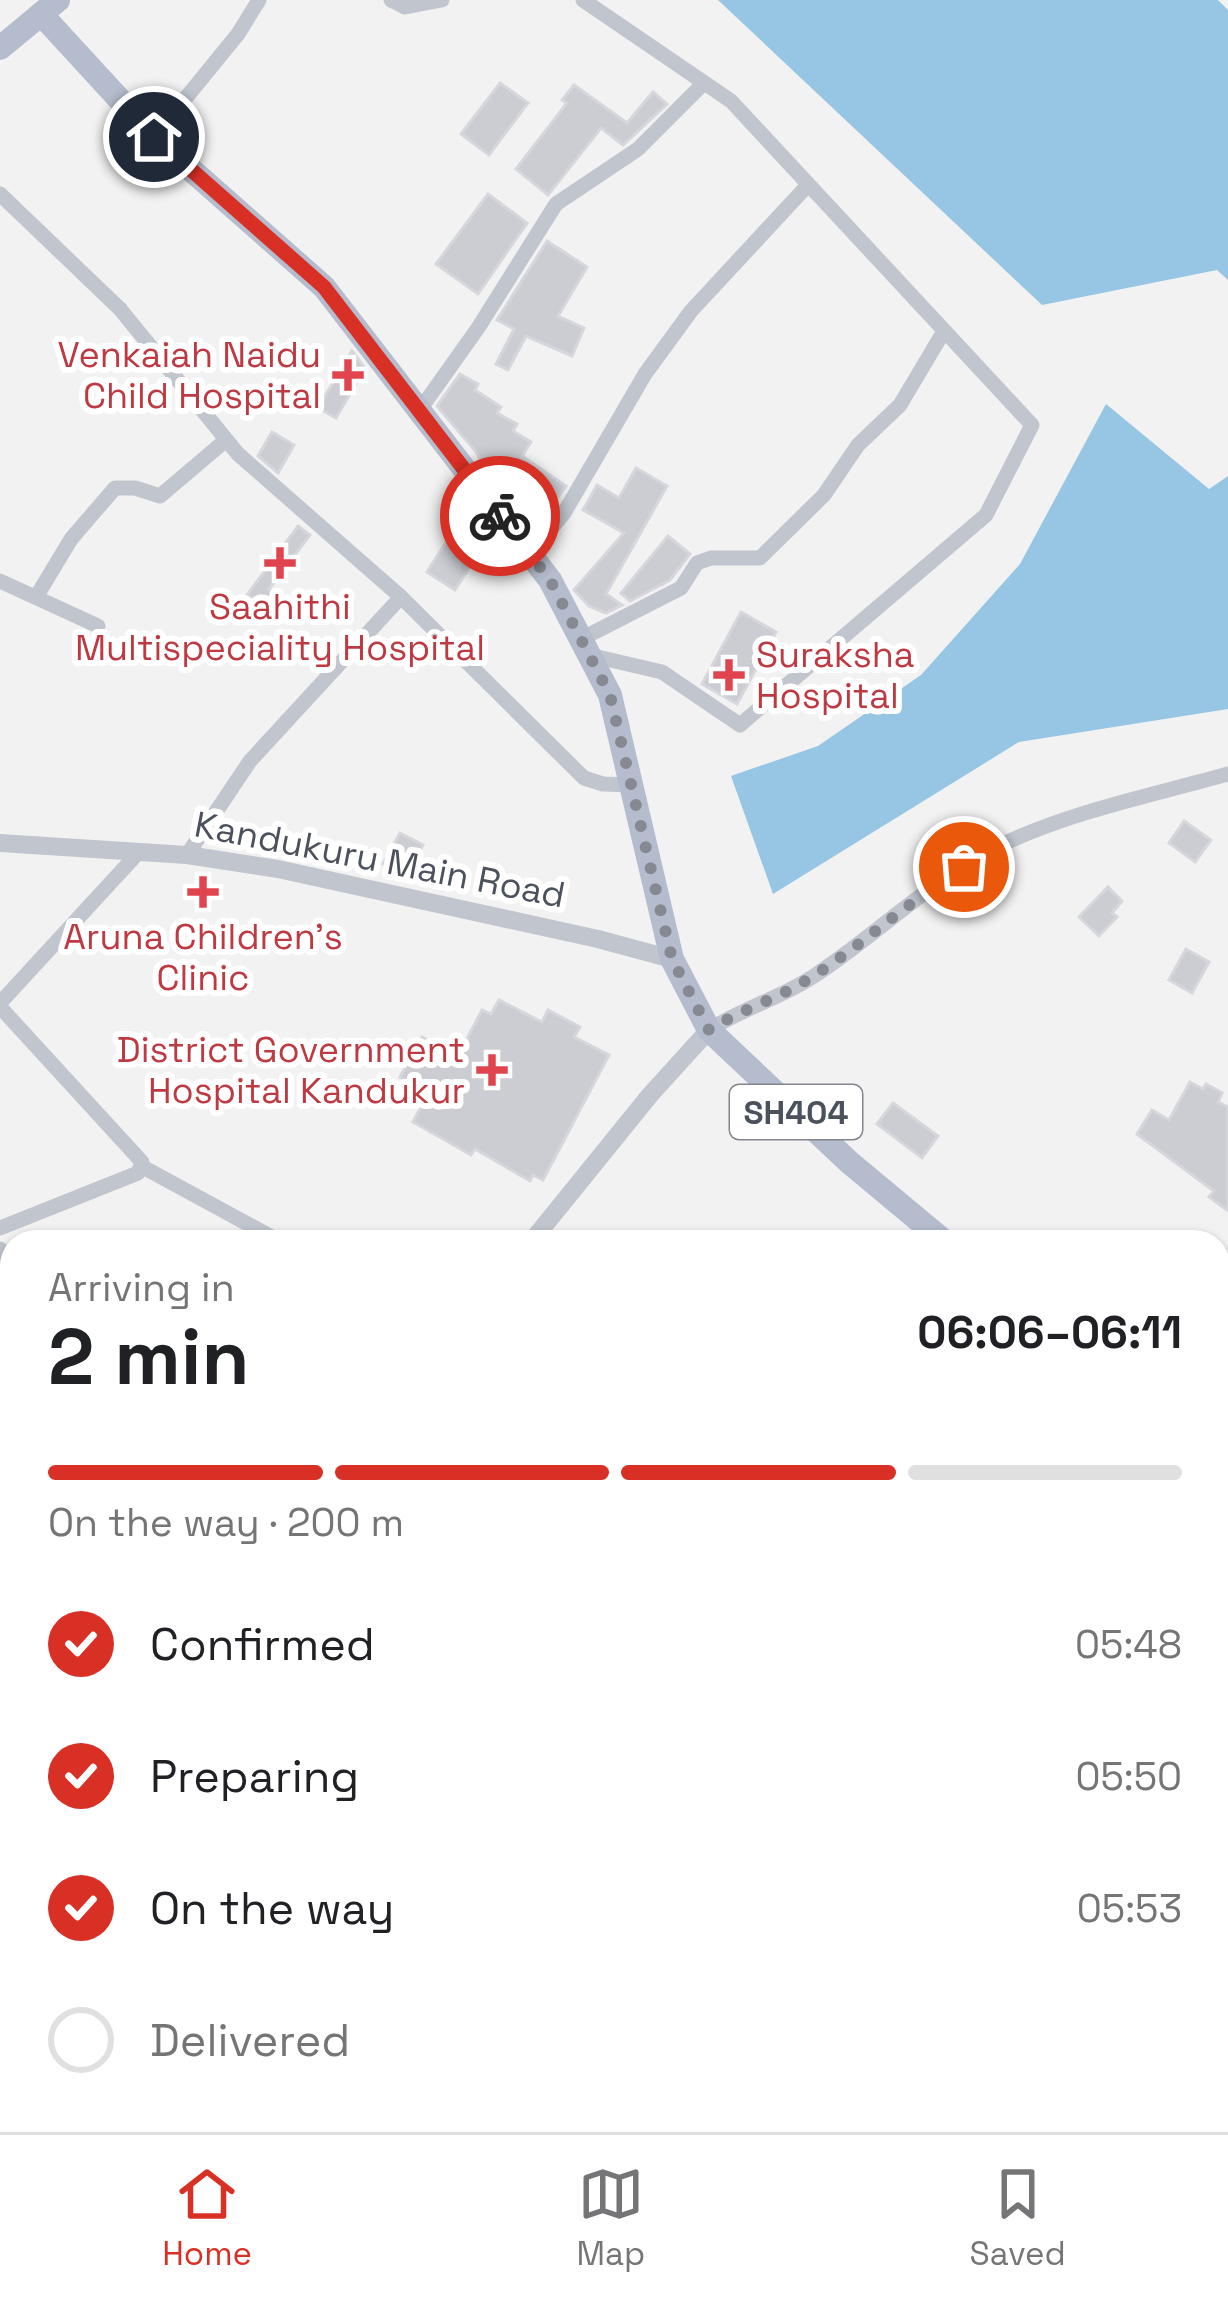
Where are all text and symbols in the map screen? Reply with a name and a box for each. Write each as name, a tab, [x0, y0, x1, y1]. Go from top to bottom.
pin	[103, 86, 205, 188]
icon: home	[121, 104, 187, 170]
place label: Venkaiah Naidu Child Hospital	[58, 332, 321, 419]
marker: Venkaiah Naidu Child Hospital	[332, 359, 364, 391]
courier	[440, 456, 560, 576]
icon: bike	[467, 483, 533, 549]
marker: Saahithi Multispeciality Hospital	[264, 547, 296, 579]
place label: Saahithi Multispeciality Hospital	[75, 584, 485, 671]
place label: Suraksha Hospital	[756, 632, 914, 719]
marker: Suraksha Hospital	[713, 659, 745, 691]
street label: Kandukuru Main Road	[191, 801, 569, 918]
pin	[913, 816, 1015, 918]
icon: bag	[931, 834, 997, 900]
marker: Aruna Children's Clinic	[187, 876, 219, 908]
place label: Aruna Children's Clinic	[63, 914, 343, 1001]
place label: District Government Hospital Kandukur	[117, 1027, 465, 1114]
marker: District Government Hospital Kandukur	[476, 1054, 508, 1086]
road number: SH404	[730, 1085, 862, 1139]
text: Arriving in	[48, 1263, 235, 1312]
text: 06:06–06:11	[917, 1304, 1182, 1361]
text: 2 min	[48, 1307, 250, 1407]
text: On the way · 200 m	[48, 1498, 404, 1547]
icon: check	[48, 1611, 114, 1677]
text: Confirmed	[150, 1616, 375, 1673]
text: 05:48	[1075, 1620, 1182, 1669]
icon: check	[48, 1743, 114, 1809]
text: Preparing	[150, 1748, 359, 1805]
text: 05:50	[1075, 1752, 1182, 1801]
icon: check	[48, 1875, 114, 1941]
text: On the way	[150, 1880, 394, 1937]
text: 05:53	[1077, 1884, 1182, 1933]
text: Delivered	[150, 2012, 350, 2069]
tab: Home	[162, 2161, 252, 2275]
tab: Map	[576, 2161, 645, 2275]
tab: Saved	[970, 2161, 1066, 2275]

